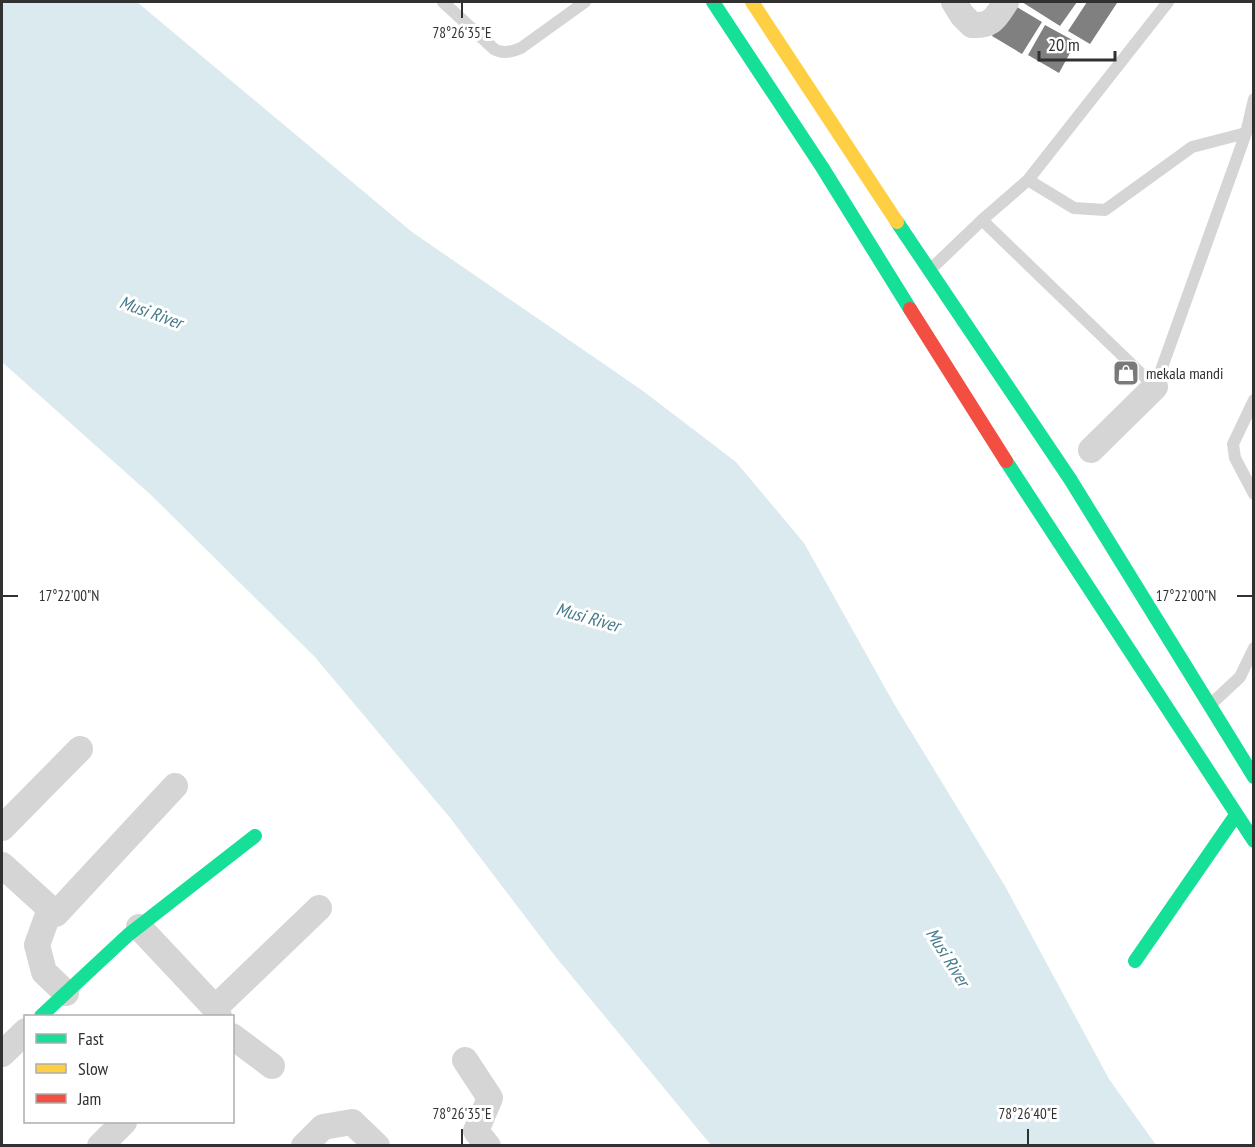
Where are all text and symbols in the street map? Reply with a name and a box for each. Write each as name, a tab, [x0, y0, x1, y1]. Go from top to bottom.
text: 78°26'35"E	[432, 23, 492, 42]
scale bar	[1039, 24, 1116, 62]
text: 20 m	[1048, 33, 1080, 56]
water label: Musi River	[117, 290, 188, 335]
shop icon: mekala mandi	[1111, 358, 1141, 388]
place label: mekala mandi	[1146, 363, 1223, 383]
text: 17°22'00"N	[39, 586, 99, 605]
text: 17°22'00"N	[1156, 586, 1216, 605]
water label: Musi River	[554, 597, 625, 638]
water label: Musi River	[921, 923, 977, 993]
legend	[24, 1015, 234, 1123]
text: Fast	[78, 1027, 104, 1050]
text: Slow	[78, 1057, 109, 1080]
text: Jam	[77, 1087, 101, 1110]
text: 78°26'35"E	[432, 1104, 492, 1123]
text: 78°26'40"E	[998, 1104, 1058, 1123]

